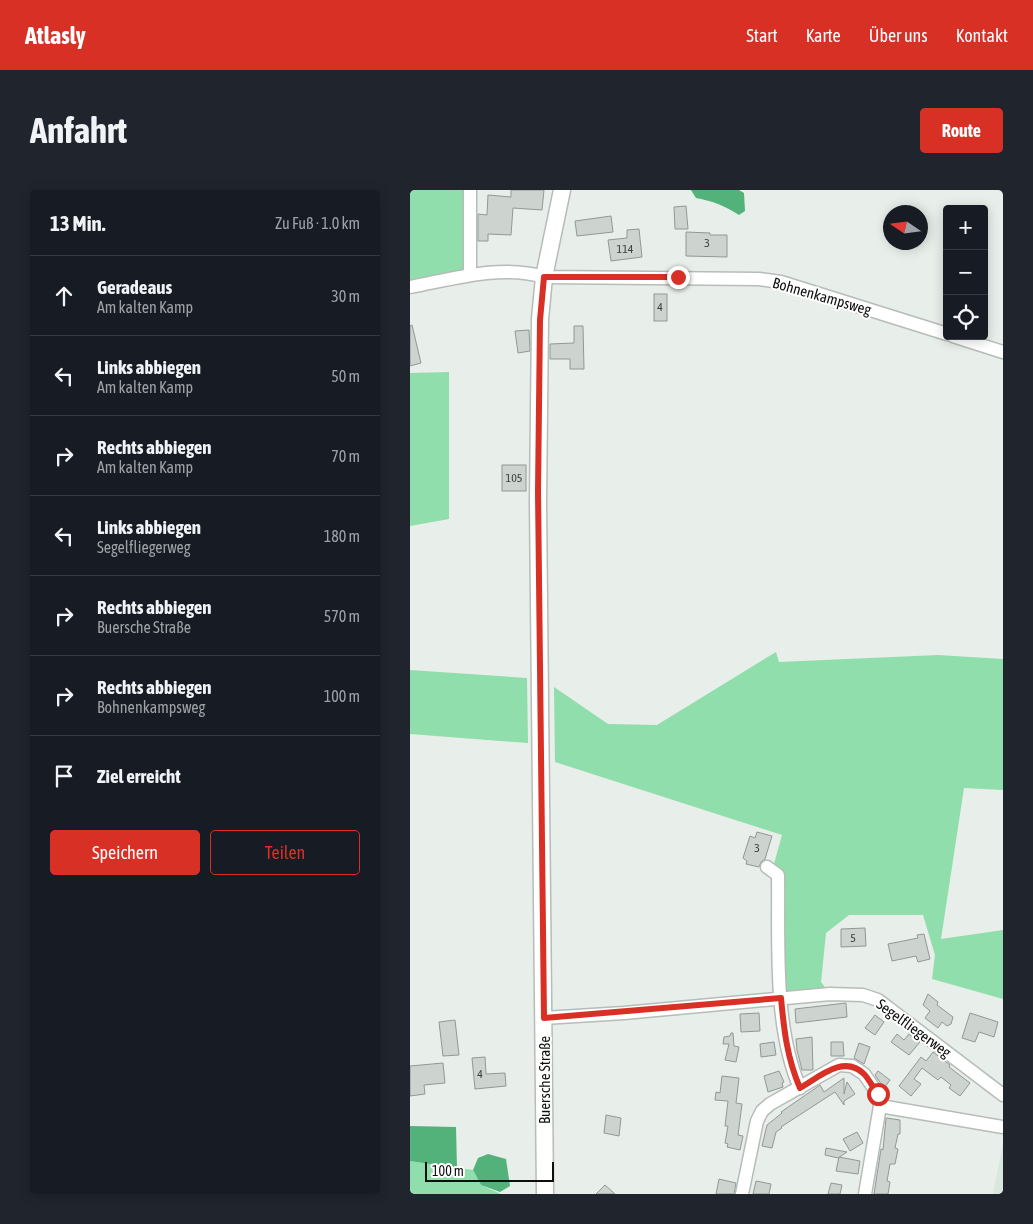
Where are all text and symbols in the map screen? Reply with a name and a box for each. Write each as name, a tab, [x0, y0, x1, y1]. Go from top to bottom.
text: Atlasly	[25, 22, 86, 49]
text: Start	[746, 25, 778, 46]
text: Karte	[806, 25, 841, 46]
text: Über uns	[869, 25, 928, 46]
text: Kontakt	[956, 25, 1008, 46]
button: Route	[920, 108, 1003, 153]
text: Anfahrt	[30, 110, 127, 150]
north arrow	[883, 205, 928, 250]
map controls	[943, 205, 988, 340]
button: +	[943, 205, 988, 250]
text: 13 Min.	[50, 211, 105, 235]
text: Zu Fuß · 1.0 km	[275, 214, 360, 232]
house number: 3	[704, 236, 710, 250]
house number: 114	[617, 242, 634, 256]
button: −	[943, 250, 988, 295]
route end	[667, 266, 690, 289]
street label: Bohnenkampsweg	[771, 274, 874, 318]
text: Geradeaus	[97, 276, 172, 298]
icon: ahead	[50, 282, 78, 310]
text: 30 m	[331, 287, 360, 305]
button: locate	[943, 295, 988, 340]
text: Am kalten Kamp	[97, 298, 193, 316]
house number: 4	[657, 300, 663, 314]
text: Links abbiegen	[97, 356, 201, 378]
icon: left	[50, 362, 78, 390]
text: 50 m	[331, 367, 360, 385]
text: Am kalten Kamp	[97, 378, 193, 396]
text: Rechts abbiegen	[97, 436, 212, 458]
icon: right	[50, 442, 78, 470]
text: 70 m	[331, 447, 360, 465]
text: Am kalten Kamp	[97, 458, 193, 476]
house number: 105	[506, 471, 522, 485]
text: Links abbiegen	[97, 516, 201, 538]
icon: left	[50, 522, 78, 550]
text: 180 m	[324, 527, 360, 545]
text: Segelfliegerweg	[97, 538, 191, 556]
text: Rechts abbiegen	[97, 596, 212, 618]
icon: right	[50, 602, 78, 630]
text: 570 m	[324, 607, 360, 625]
text: Buersche Straße	[97, 618, 191, 636]
text: Rechts abbiegen	[97, 676, 212, 698]
icon: right	[50, 682, 78, 710]
text: 100 m	[324, 687, 360, 705]
text: Bohnenkampsweg	[97, 698, 205, 716]
icon: arrive	[50, 762, 78, 790]
text: Ziel erreicht	[97, 765, 181, 787]
button: Speichern	[50, 830, 200, 875]
button: Teilen	[210, 830, 360, 875]
house number: 3	[754, 841, 760, 855]
house number: 5	[850, 931, 856, 945]
street label: Segelfliegerweg	[873, 995, 955, 1061]
street label: Buersche Straße	[536, 1036, 553, 1124]
house number: 4	[477, 1067, 483, 1081]
route start	[867, 1083, 890, 1106]
scale bar	[425, 1159, 554, 1182]
text: 100 m	[432, 1163, 464, 1179]

